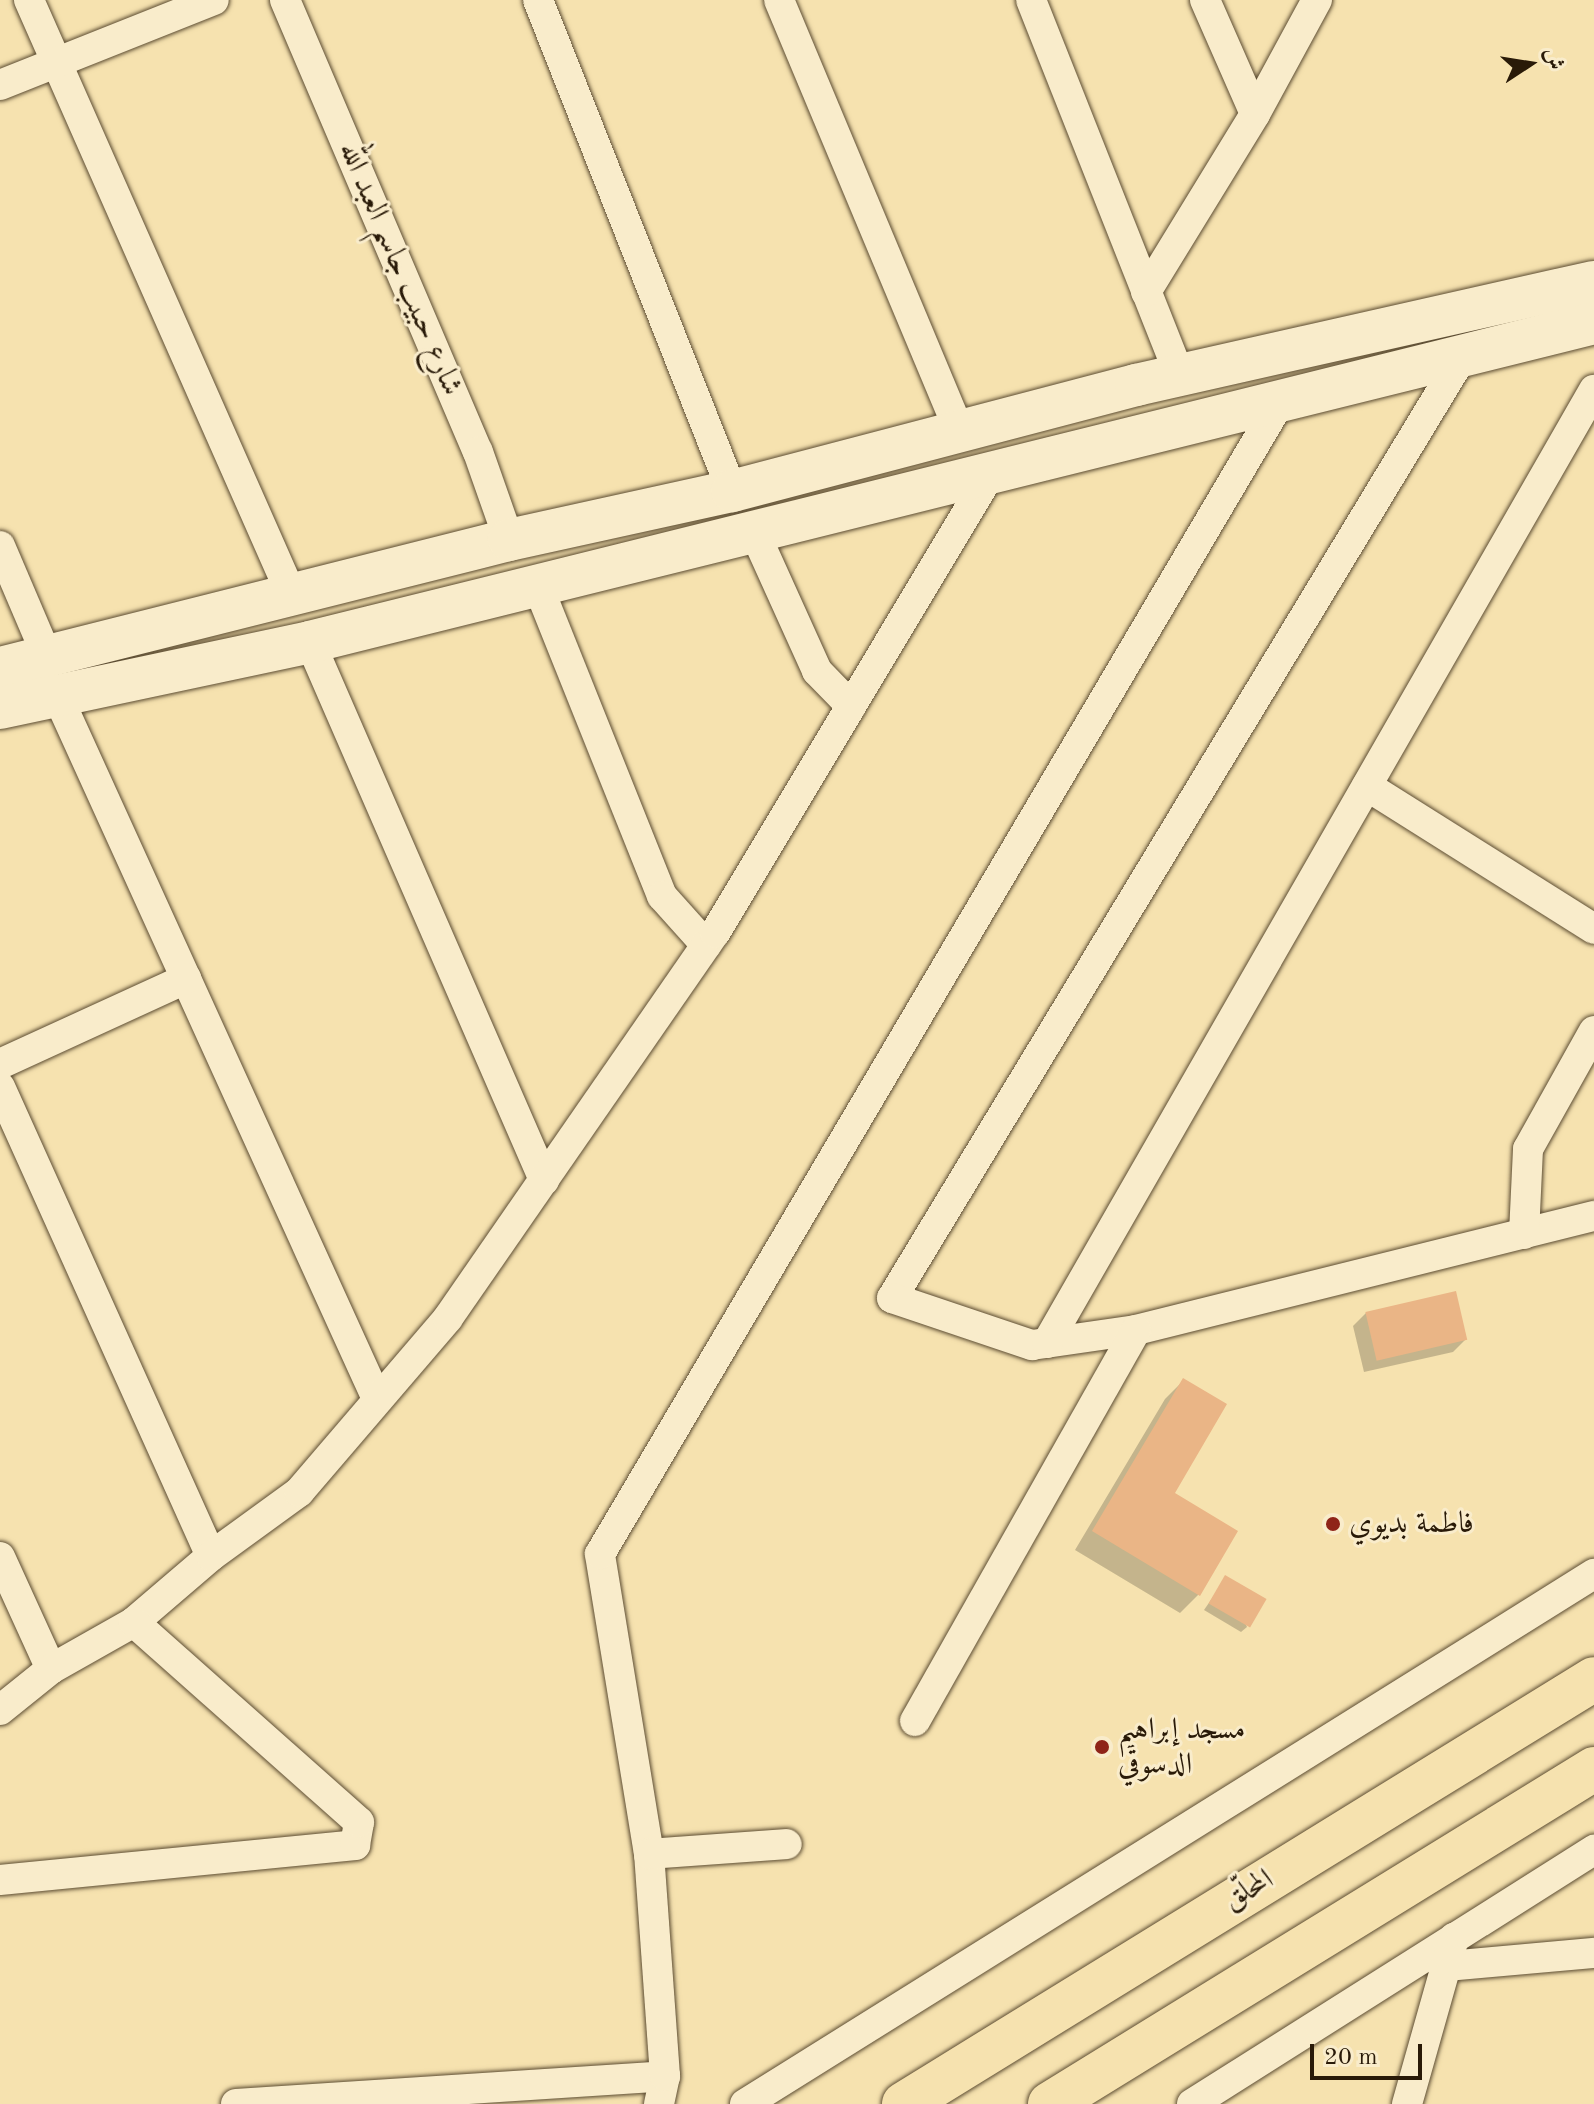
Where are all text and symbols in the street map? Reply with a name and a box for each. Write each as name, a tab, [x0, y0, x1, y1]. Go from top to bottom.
north arrow	[1490, 24, 1570, 104]
text: ش	[1540, 46, 1567, 72]
street label: شارع حبيب جاسم العبد الله	[330, 137, 470, 401]
place label: فاطمة بديوي	[1349, 1506, 1474, 1542]
marker: فاطمة بديوي	[1324, 1515, 1342, 1533]
place label: مسجد إبراهيم الدسوقي	[1118, 1712, 1245, 1782]
marker: مسجد إبراهيم الدسوقي	[1093, 1738, 1111, 1756]
street label: المحلّق	[1217, 1862, 1281, 1920]
scale bar	[1314, 2028, 1426, 2078]
text: 20 m	[1324, 2046, 1378, 2070]

